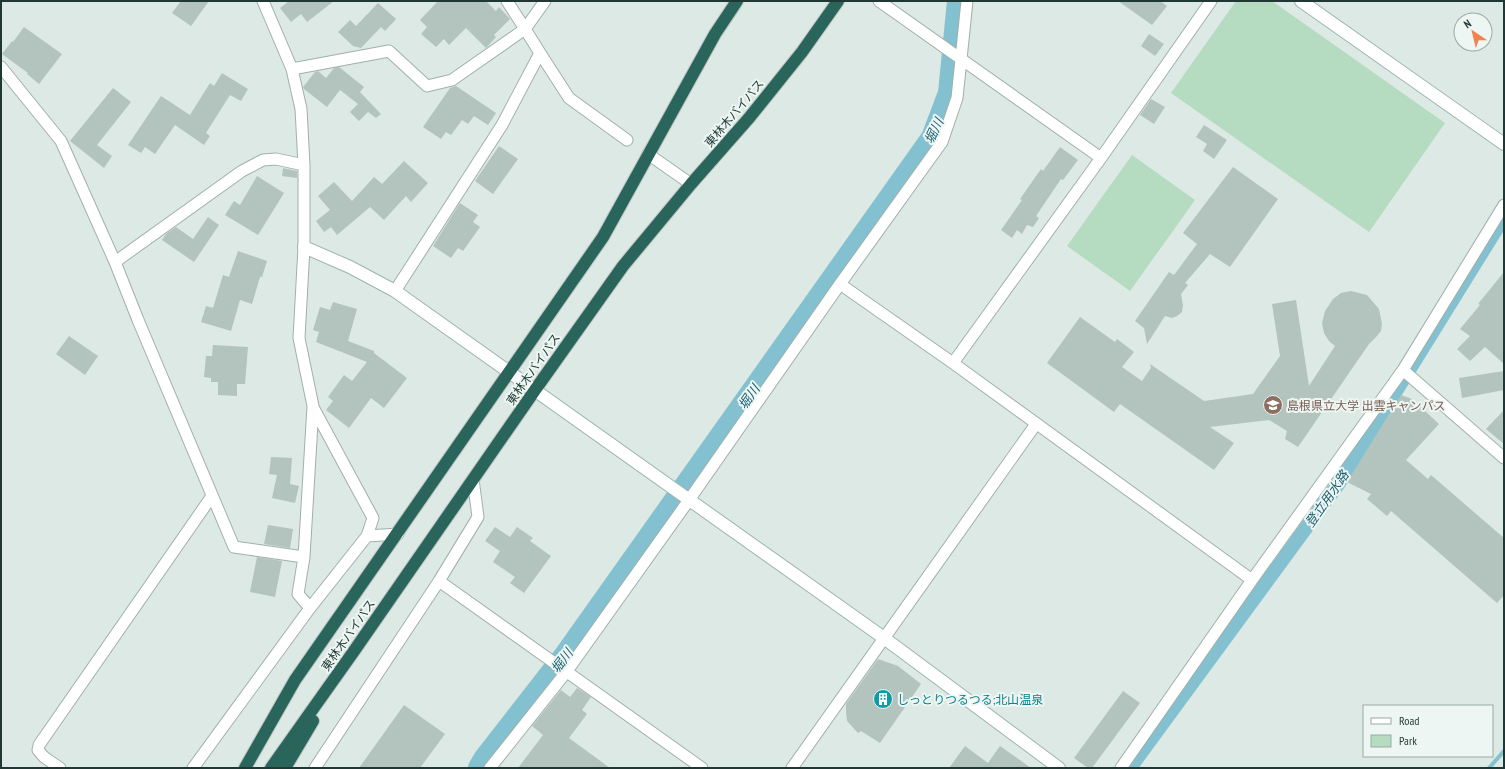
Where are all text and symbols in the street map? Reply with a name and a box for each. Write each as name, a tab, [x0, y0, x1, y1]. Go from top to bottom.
north arrow	[1453, 12, 1493, 52]
text: N	[1461, 16, 1474, 31]
street label: 東林木バイパス	[701, 76, 767, 150]
water label: 堀川	[921, 114, 948, 146]
street label: 東林木バイパス	[503, 330, 563, 408]
water label: 堀川	[735, 380, 765, 413]
school or university icon: 島根県立大学 出雲キャンパス	[1262, 394, 1284, 416]
place label: 島根県立大学 出雲キャンパス	[1287, 398, 1446, 413]
water label: 登立用水路	[1301, 467, 1353, 531]
street label: 東林木バイパス	[318, 596, 378, 674]
water label: 堀川	[547, 644, 578, 677]
building icon: しっとりつるつる;北山温泉	[872, 688, 894, 710]
place label: しっとりつるつる;北山温泉	[897, 692, 1043, 707]
legend	[1363, 705, 1493, 757]
text: Road	[1399, 713, 1419, 728]
text: Park	[1399, 733, 1417, 748]

